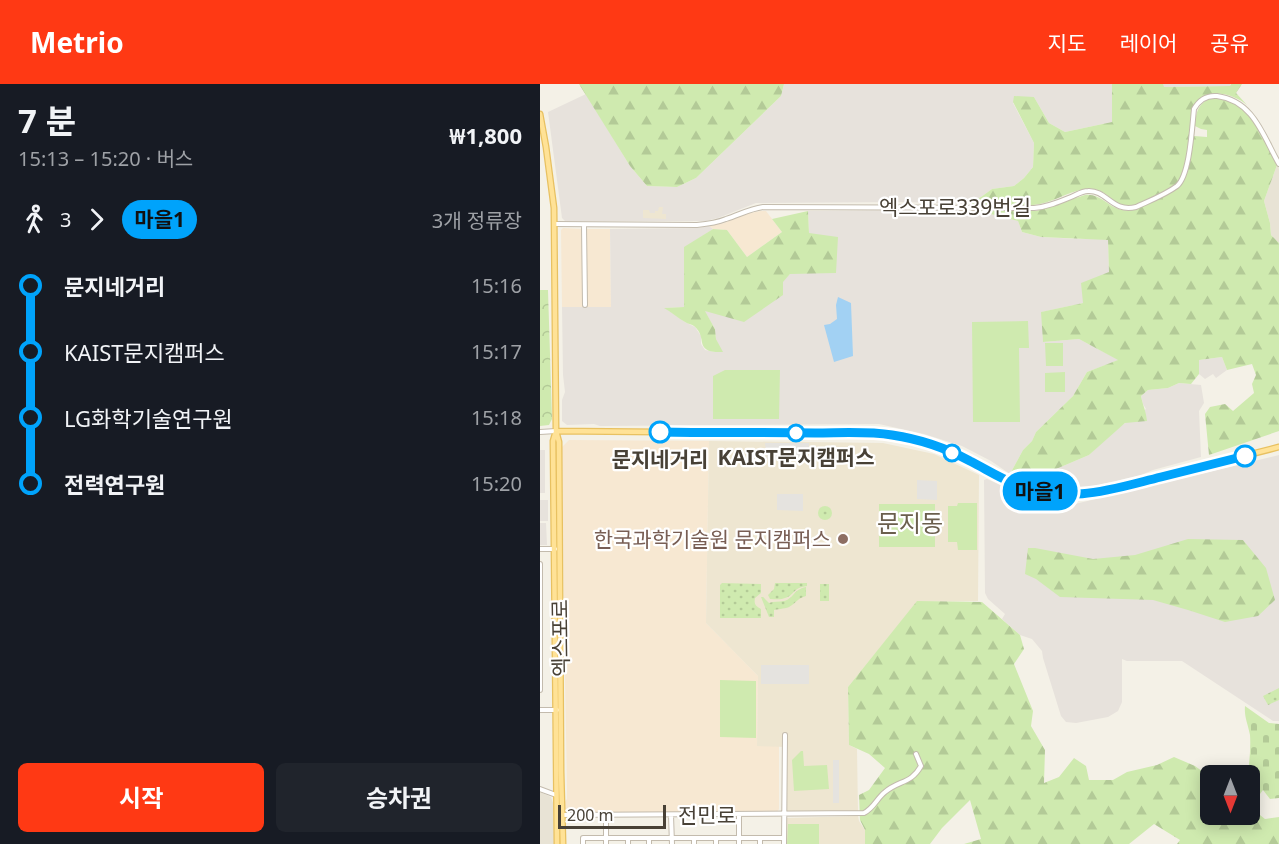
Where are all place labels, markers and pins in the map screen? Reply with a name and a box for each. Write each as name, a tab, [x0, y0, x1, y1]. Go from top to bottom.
marker: 문지네거리	[649, 421, 671, 443]
marker: KAIST문지캠퍼스	[787, 424, 805, 442]
place label: KAIST문지캠퍼스	[718, 443, 874, 471]
unlabelled marker	[943, 444, 961, 462]
place label: 문지네거리	[612, 445, 708, 473]
unlabelled marker	[1234, 445, 1256, 467]
place label: 한국과학기술원 문지캠퍼스	[594, 525, 831, 553]
marker: 한국과학기술원 문지캠퍼스	[836, 532, 850, 546]

